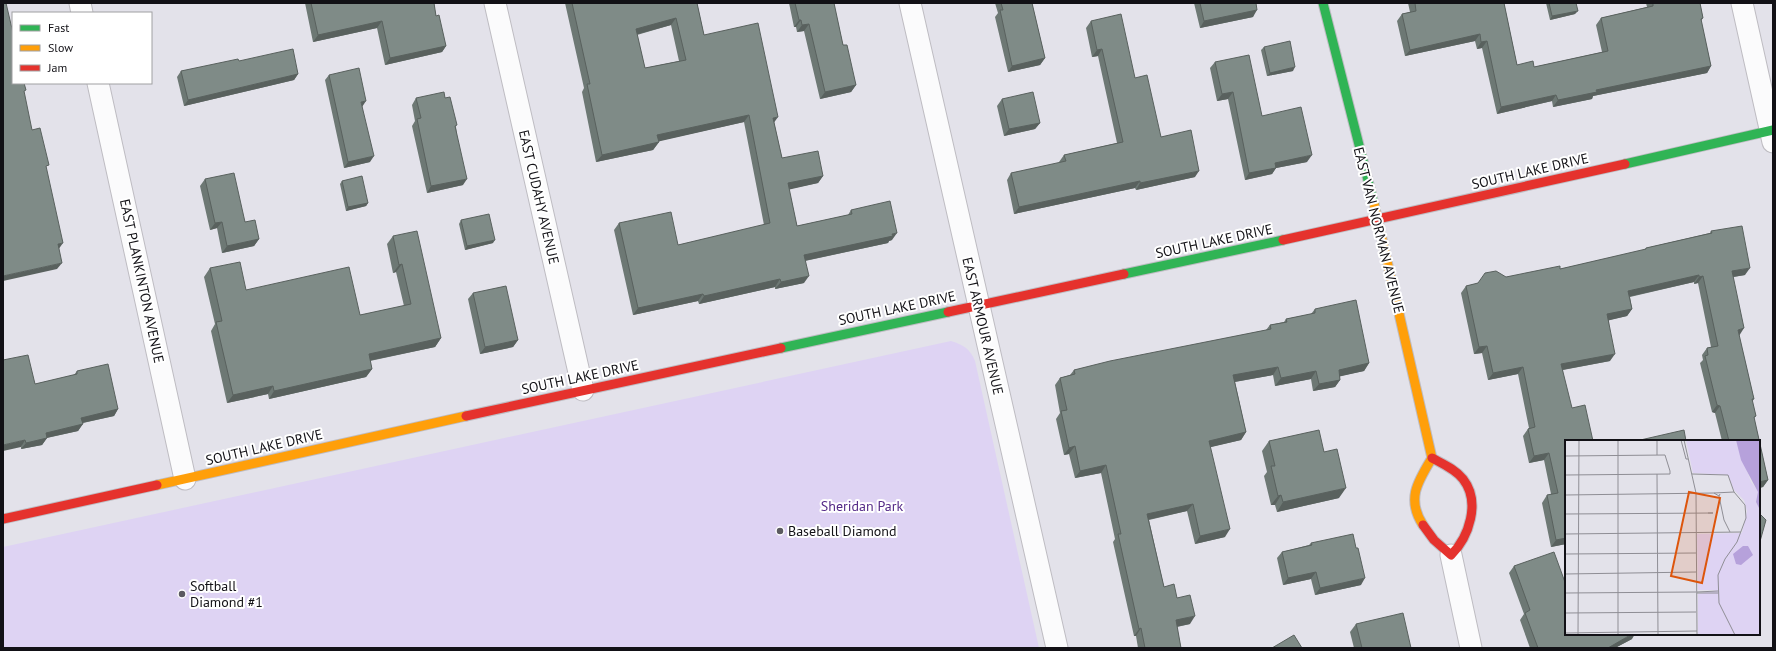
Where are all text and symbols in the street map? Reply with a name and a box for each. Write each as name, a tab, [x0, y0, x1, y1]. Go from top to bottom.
legend	[12, 12, 152, 84]
text: Fast	[48, 20, 69, 35]
text: Slow	[48, 40, 73, 55]
text: Jam	[47, 60, 67, 75]
street label: EAST CUDAHY AVENUE	[515, 128, 563, 266]
street label: EAST VAN NORMAN AVENUE	[1350, 145, 1408, 315]
street label: SOUTH LAKE DRIVE	[1470, 149, 1590, 193]
street label: EAST PLANKINTON AVENUE	[116, 197, 168, 365]
street label: SOUTH LAKE DRIVE	[1154, 220, 1274, 262]
street label: EAST ARMOUR AVENUE	[958, 255, 1008, 397]
street label: SOUTH LAKE DRIVE	[837, 287, 957, 329]
street label: SOUTH LAKE DRIVE	[520, 356, 640, 398]
street label: SOUTH LAKE DRIVE	[204, 425, 324, 469]
inset map	[1565, 440, 1760, 635]
park label: Sheridan Park	[821, 497, 903, 515]
place label: Baseball Diamond	[788, 522, 896, 540]
marker: Baseball Diamond	[775, 526, 785, 536]
place label: Softball Diamond #1	[190, 577, 263, 611]
marker: Softball Diamond #1	[177, 589, 187, 599]

